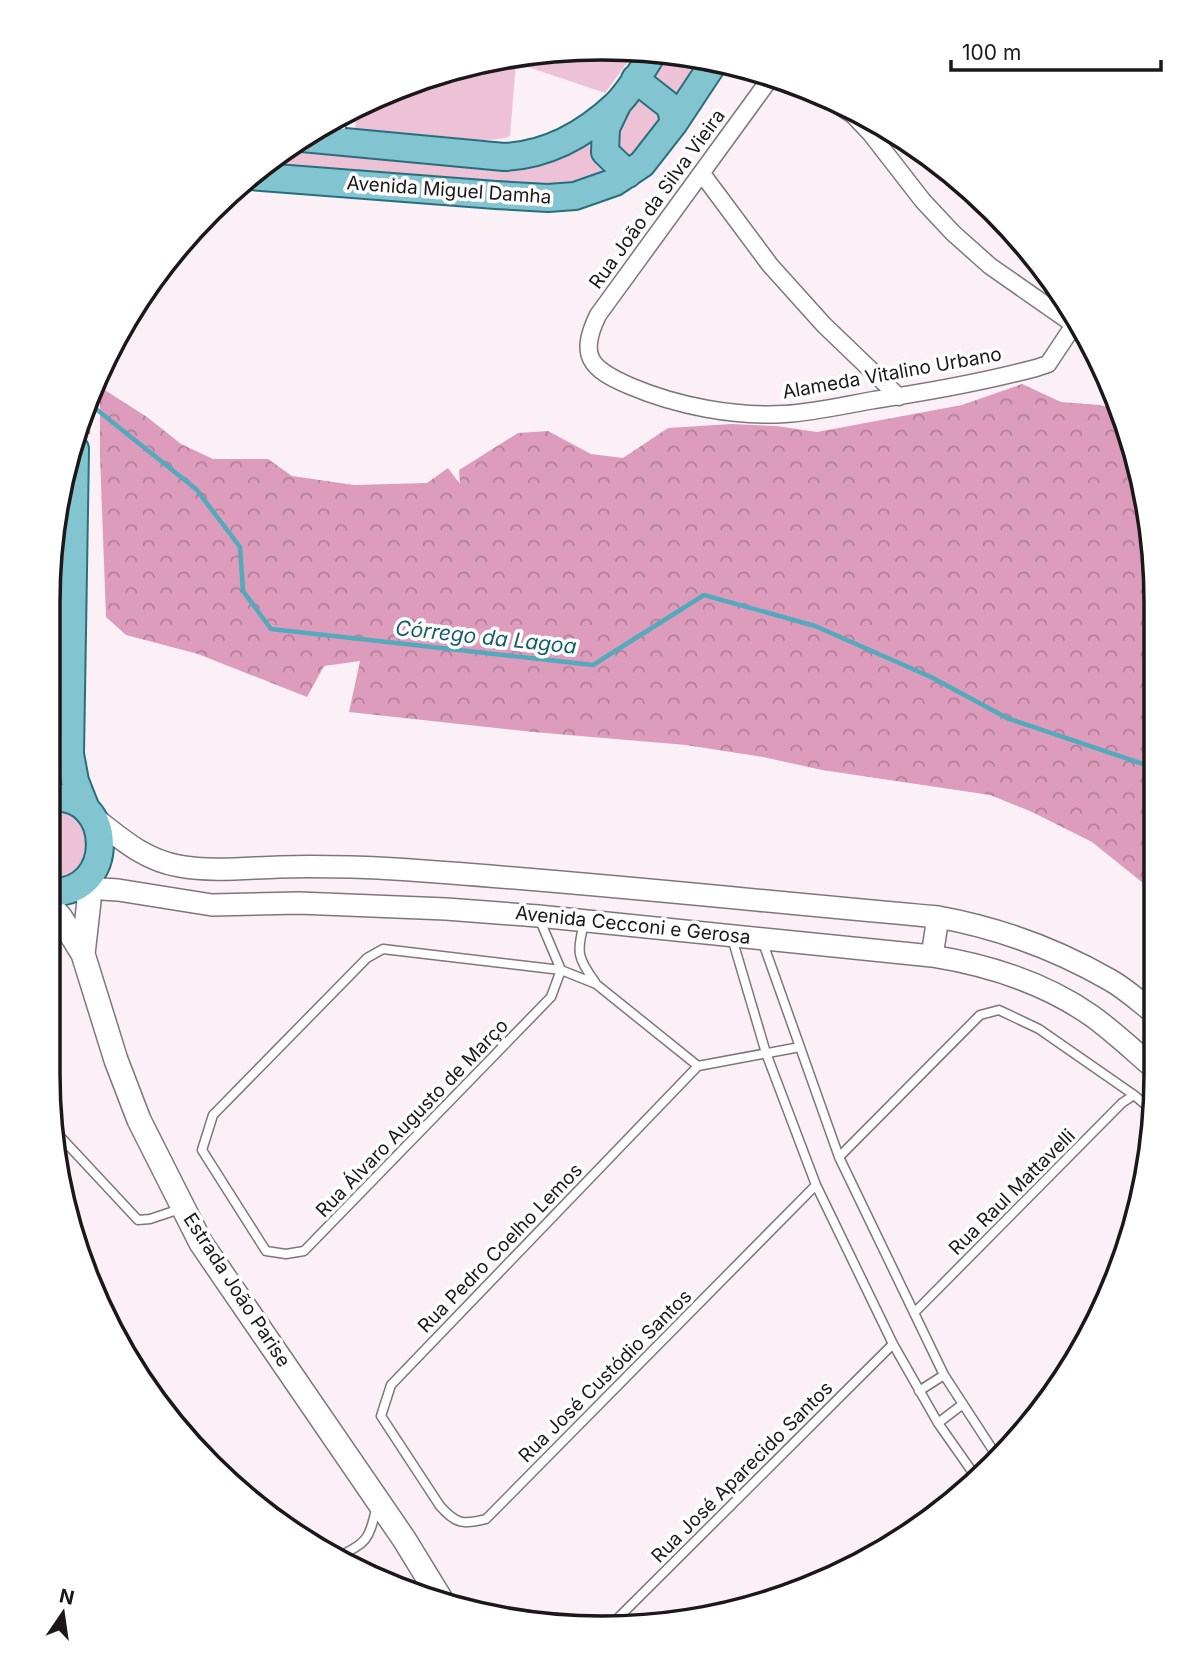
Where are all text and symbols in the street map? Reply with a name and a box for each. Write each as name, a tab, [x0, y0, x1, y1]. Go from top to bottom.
scale bar	[951, 28, 1161, 72]
text: 100 m	[962, 40, 1021, 65]
street label: Rua João da Silva Vieira	[584, 105, 730, 293]
street label: Avenida Miguel Damha	[346, 171, 552, 209]
street label: Alameda Vitalino Urbano	[781, 342, 1003, 404]
water label: Córrego da Lagoa	[394, 615, 578, 659]
street label: Avenida Cecconi e Gerosa	[514, 901, 752, 949]
street label: Rua Álvaro Augusto de Março	[310, 1013, 513, 1222]
street label: Rua Raul Mattavelli	[944, 1124, 1080, 1260]
street label: Rua Pedro Coelho Lemos	[413, 1159, 587, 1337]
street label: Estrada João Parise	[179, 1209, 295, 1371]
street label: Rua José Custódio Santos	[514, 1285, 696, 1467]
street label: Rua José Aparecido Santos	[647, 1377, 837, 1567]
north arrow	[28, 1578, 98, 1648]
text: N	[57, 1584, 76, 1610]

